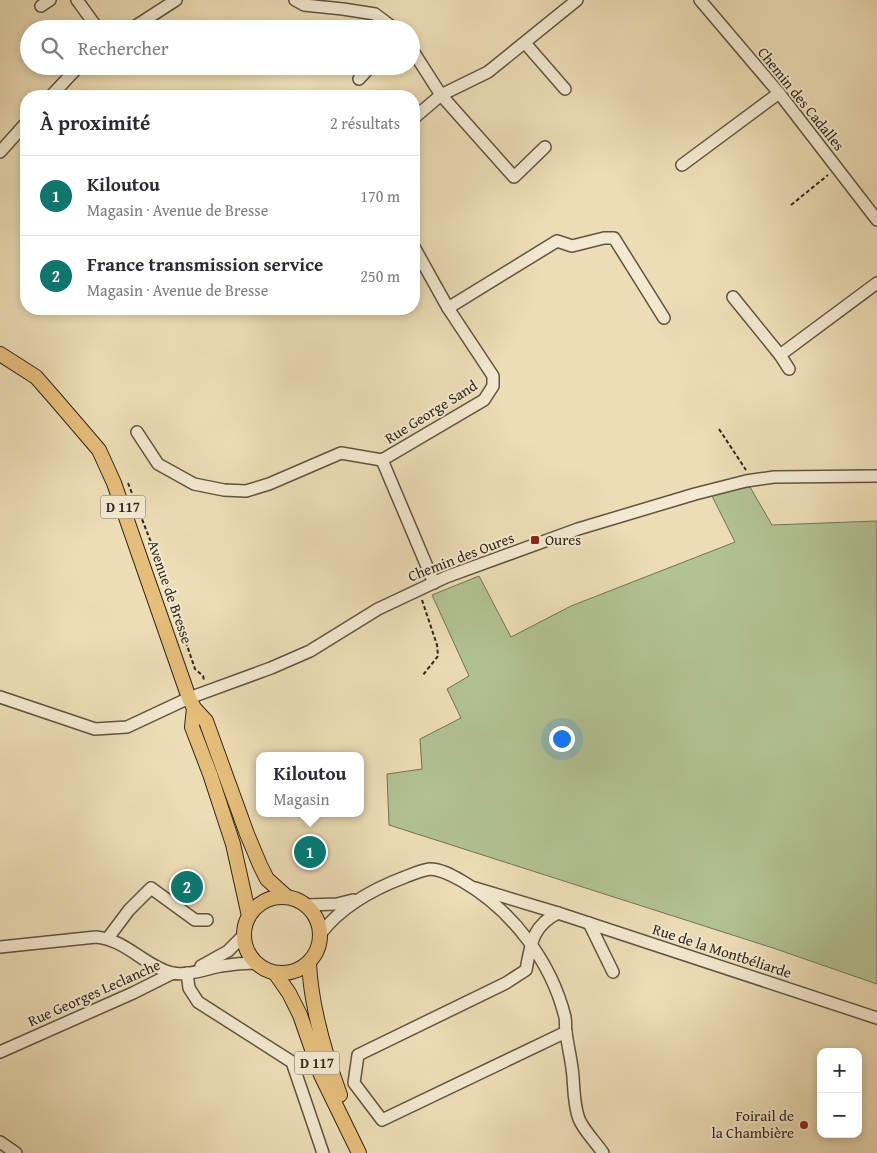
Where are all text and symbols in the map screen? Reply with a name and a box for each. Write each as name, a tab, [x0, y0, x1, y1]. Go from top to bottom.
search box	[20, 20, 420, 75]
icon: search	[38, 34, 66, 62]
text: Rechercher	[78, 34, 169, 62]
street label: Chemin des Cadalles	[753, 42, 850, 155]
text: À proximité	[40, 107, 150, 138]
text: 2 résultats	[330, 111, 400, 135]
text: Kiloutou	[87, 170, 160, 198]
text: 1	[52, 184, 60, 208]
text: 170 m	[360, 184, 400, 208]
text: Magasin · Avenue de Bresse	[87, 198, 268, 222]
text: France transmission service	[87, 250, 323, 278]
text: 2	[52, 264, 60, 288]
text: 250 m	[360, 264, 400, 288]
text: Magasin · Avenue de Bresse	[87, 278, 268, 302]
street label: Rue George Sand	[380, 375, 481, 448]
road number: D 117	[100, 496, 146, 518]
street label: Chemin des Oures	[405, 527, 517, 586]
place label: Oures	[545, 529, 581, 550]
marker: Oures	[529, 534, 541, 546]
street label: Avenue de Bresse	[143, 537, 198, 646]
your location	[549, 726, 575, 752]
popup	[256, 752, 364, 817]
text: Kiloutou	[273, 759, 347, 787]
text: Magasin	[273, 787, 330, 811]
pin: 1	[294, 833, 326, 871]
pin: 2	[171, 868, 203, 906]
street label: Rue de la Montbéliarde	[650, 918, 794, 983]
street label: Rue Georges Leclanche	[24, 954, 163, 1031]
map controls	[817, 1048, 862, 1138]
button: +	[817, 1048, 862, 1093]
road number: D 117	[294, 1052, 340, 1074]
button: −	[817, 1093, 862, 1138]
place label: Foirail de la Chambière	[711, 1105, 794, 1143]
marker: Foirail de la Chambière	[798, 1119, 810, 1131]

